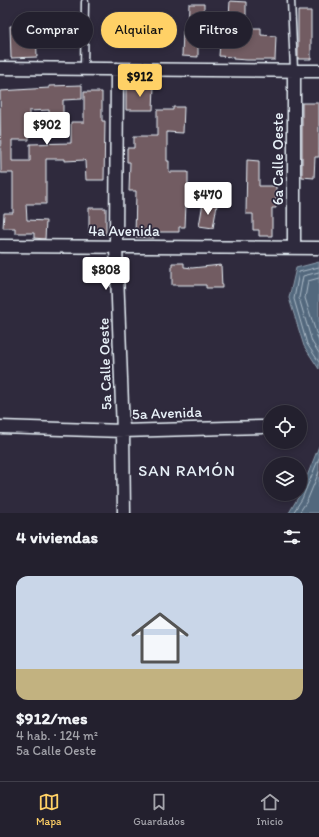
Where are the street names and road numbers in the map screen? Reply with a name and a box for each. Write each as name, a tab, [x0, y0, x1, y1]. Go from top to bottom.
street label: 6a Calle Oeste	[269, 113, 287, 205]
street label: 4a Avenida	[88, 222, 160, 240]
street label: 5a Calle Oeste	[94, 317, 116, 411]
street label: 5a Avenida	[132, 403, 203, 423]

